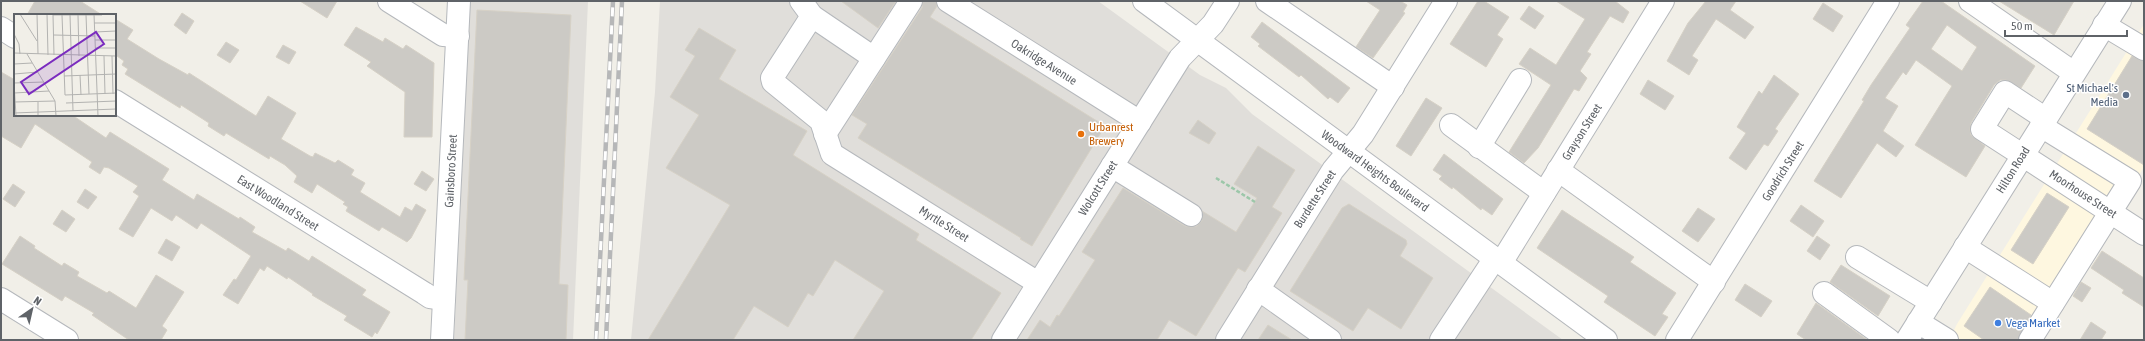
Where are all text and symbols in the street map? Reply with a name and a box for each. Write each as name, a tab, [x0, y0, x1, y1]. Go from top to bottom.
scale bar	[2005, 12, 2127, 38]
inset map	[14, 14, 116, 116]
text: 50 m	[2011, 19, 2033, 33]
street label: Oakridge Avenue	[1008, 36, 1080, 88]
place label: St Michael's Media	[2066, 81, 2118, 109]
marker: St Michael's Media	[2121, 90, 2131, 100]
street label: Grayson Street	[1559, 101, 1605, 163]
place label: Urbanrest Brewery	[1089, 120, 1134, 148]
street label: Woodward Heights Boulevard	[1319, 127, 1431, 215]
marker: Urbanrest Brewery	[1076, 129, 1086, 139]
street label: Gainsboro Street	[442, 134, 460, 208]
street label: Goodrich Street	[1759, 138, 1807, 203]
street label: Hilton Road	[1993, 144, 2033, 196]
street label: Wolcott Street	[1076, 158, 1121, 218]
street label: Burdette Street	[1291, 167, 1339, 231]
street label: Moorhouse Street	[2047, 167, 2120, 221]
street label: East Woodland Street	[235, 172, 322, 234]
street label: Myrtle Street	[916, 203, 972, 245]
north arrow	[12, 289, 52, 329]
text: N	[32, 294, 44, 308]
place label: Vega Market	[2006, 316, 2061, 330]
marker: Vega Market	[1993, 318, 2003, 328]

